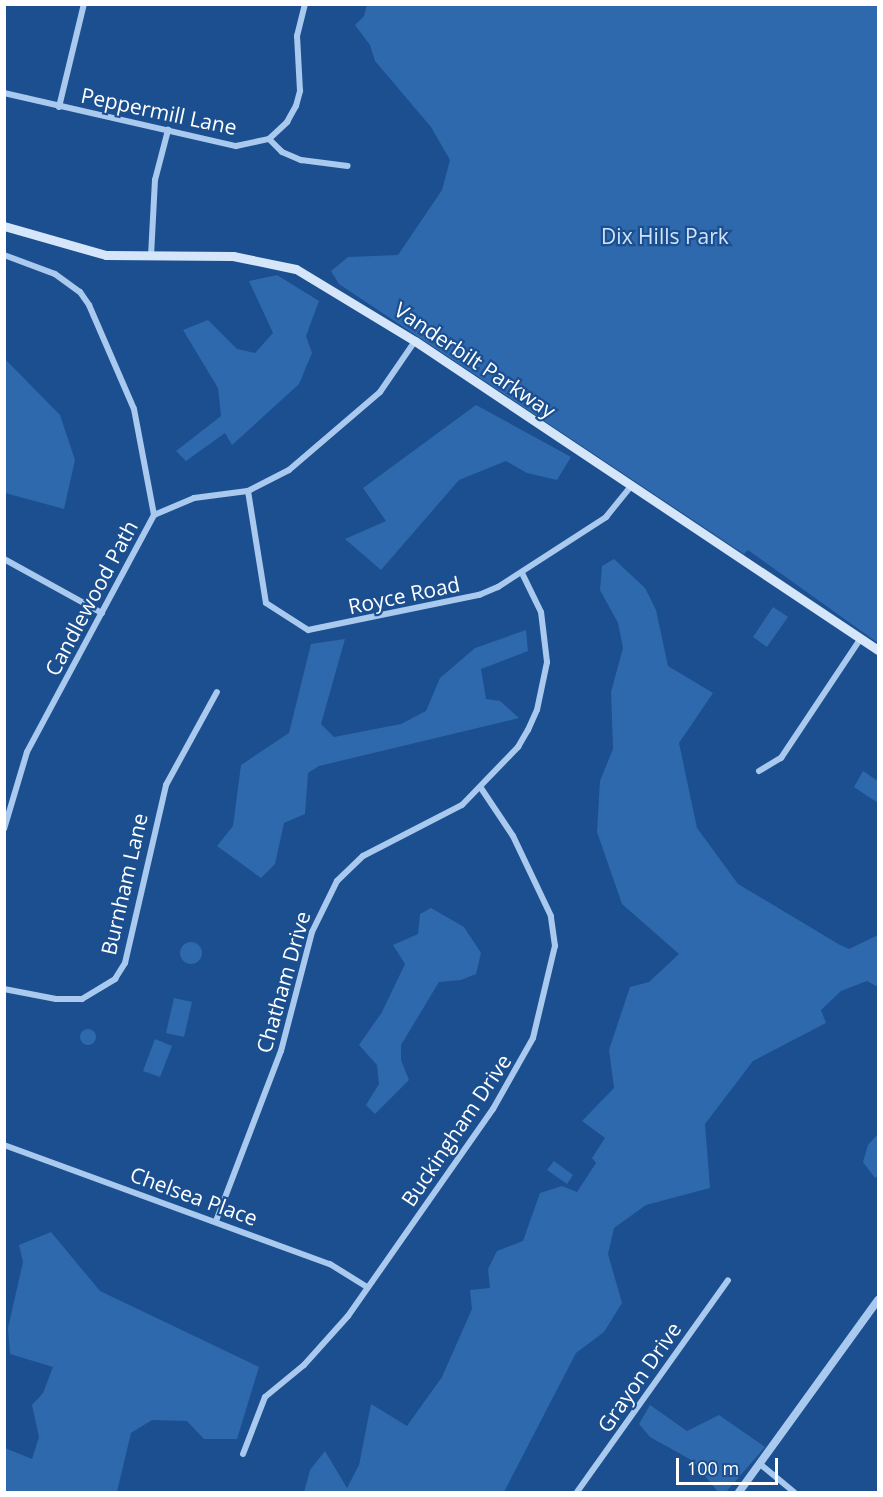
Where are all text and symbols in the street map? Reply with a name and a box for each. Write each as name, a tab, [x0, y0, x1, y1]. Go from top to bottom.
street label: Peppermill Lane	[79, 82, 239, 140]
park label: Dix Hills Park	[601, 223, 729, 249]
street label: Vanderbilt Parkway	[390, 297, 560, 423]
street label: Candlewood Path	[39, 516, 143, 680]
street label: Royce Road	[346, 571, 462, 619]
street label: Burnham Lane	[95, 811, 153, 957]
street label: Chatham Drive	[251, 908, 315, 1056]
street label: Buckingham Drive	[396, 1049, 516, 1211]
street label: Chelsea Place	[127, 1161, 261, 1231]
street label: Grayon Drive	[592, 1317, 686, 1437]
scale bar	[679, 1446, 781, 1484]
text: 100 m	[687, 1456, 739, 1480]

